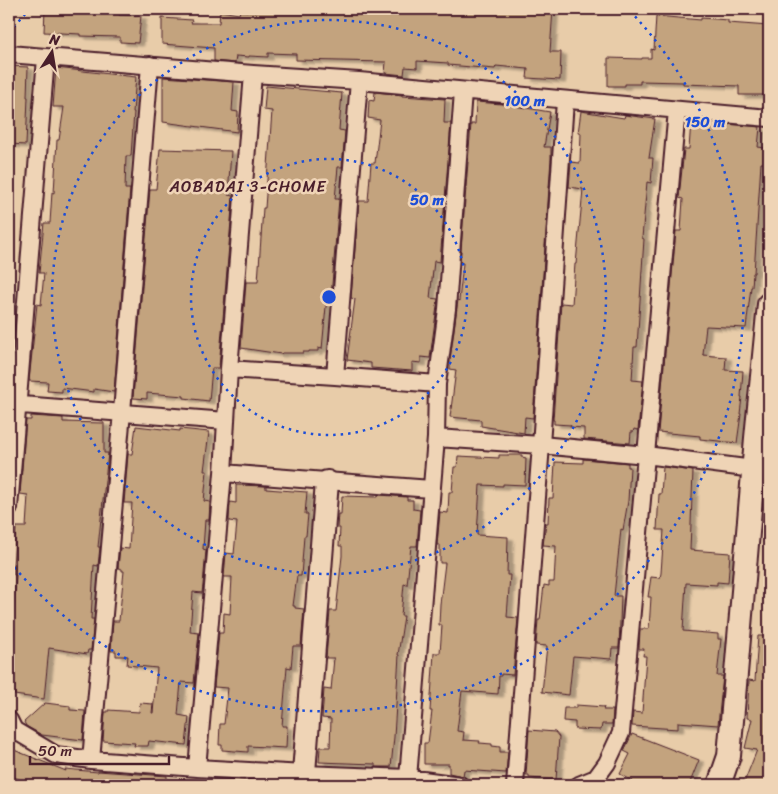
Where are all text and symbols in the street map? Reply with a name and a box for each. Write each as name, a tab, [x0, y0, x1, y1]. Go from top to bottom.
text: N	[46, 26, 62, 53]
north arrow	[28, 28, 78, 78]
text: 100 m	[505, 88, 546, 114]
text: 150 m	[685, 109, 726, 135]
district label: AOBADAI 3-CHOME	[169, 172, 327, 201]
text: 50 m	[410, 187, 445, 213]
centre of rings	[320, 288, 338, 306]
scale bar	[30, 734, 169, 766]
text: 50 m	[38, 738, 73, 764]

